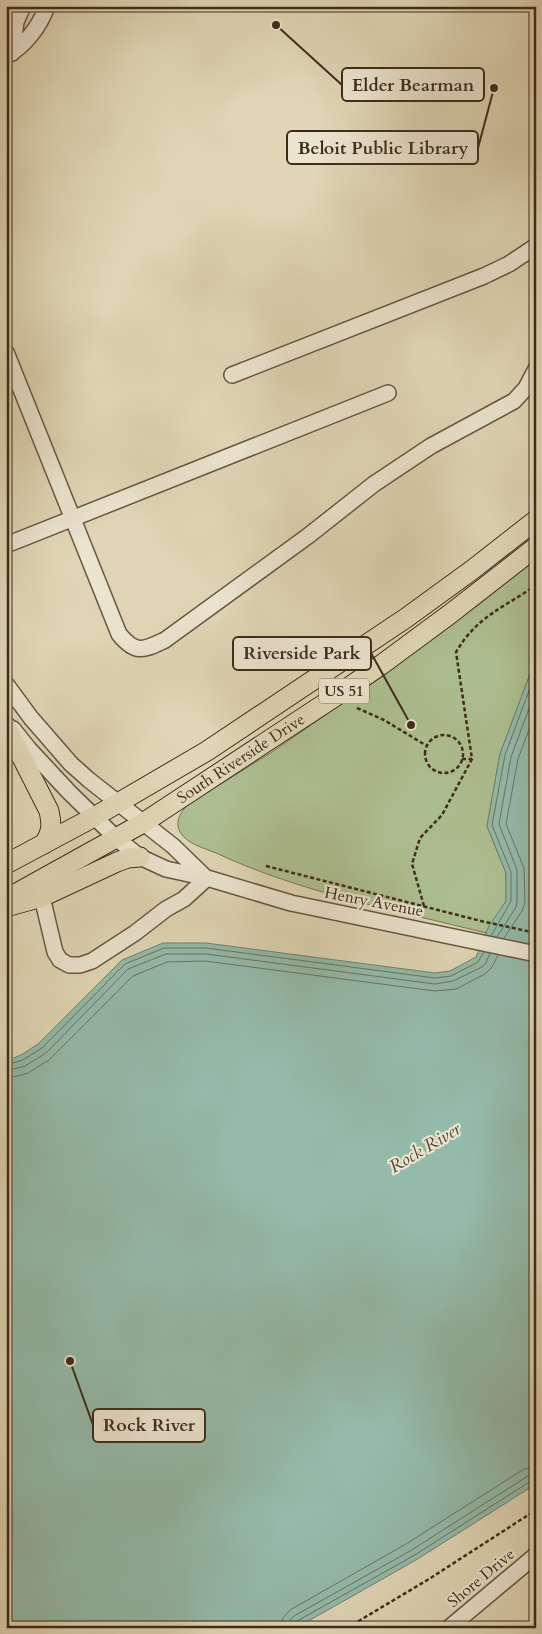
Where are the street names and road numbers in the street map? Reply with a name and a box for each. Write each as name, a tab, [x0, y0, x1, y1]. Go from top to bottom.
road number: US 51	[319, 678, 369, 704]
street label: South Riverside Drive	[173, 708, 309, 809]
street label: Henry Avenue	[323, 882, 425, 922]
street label: Shore Drive	[443, 1543, 519, 1613]

